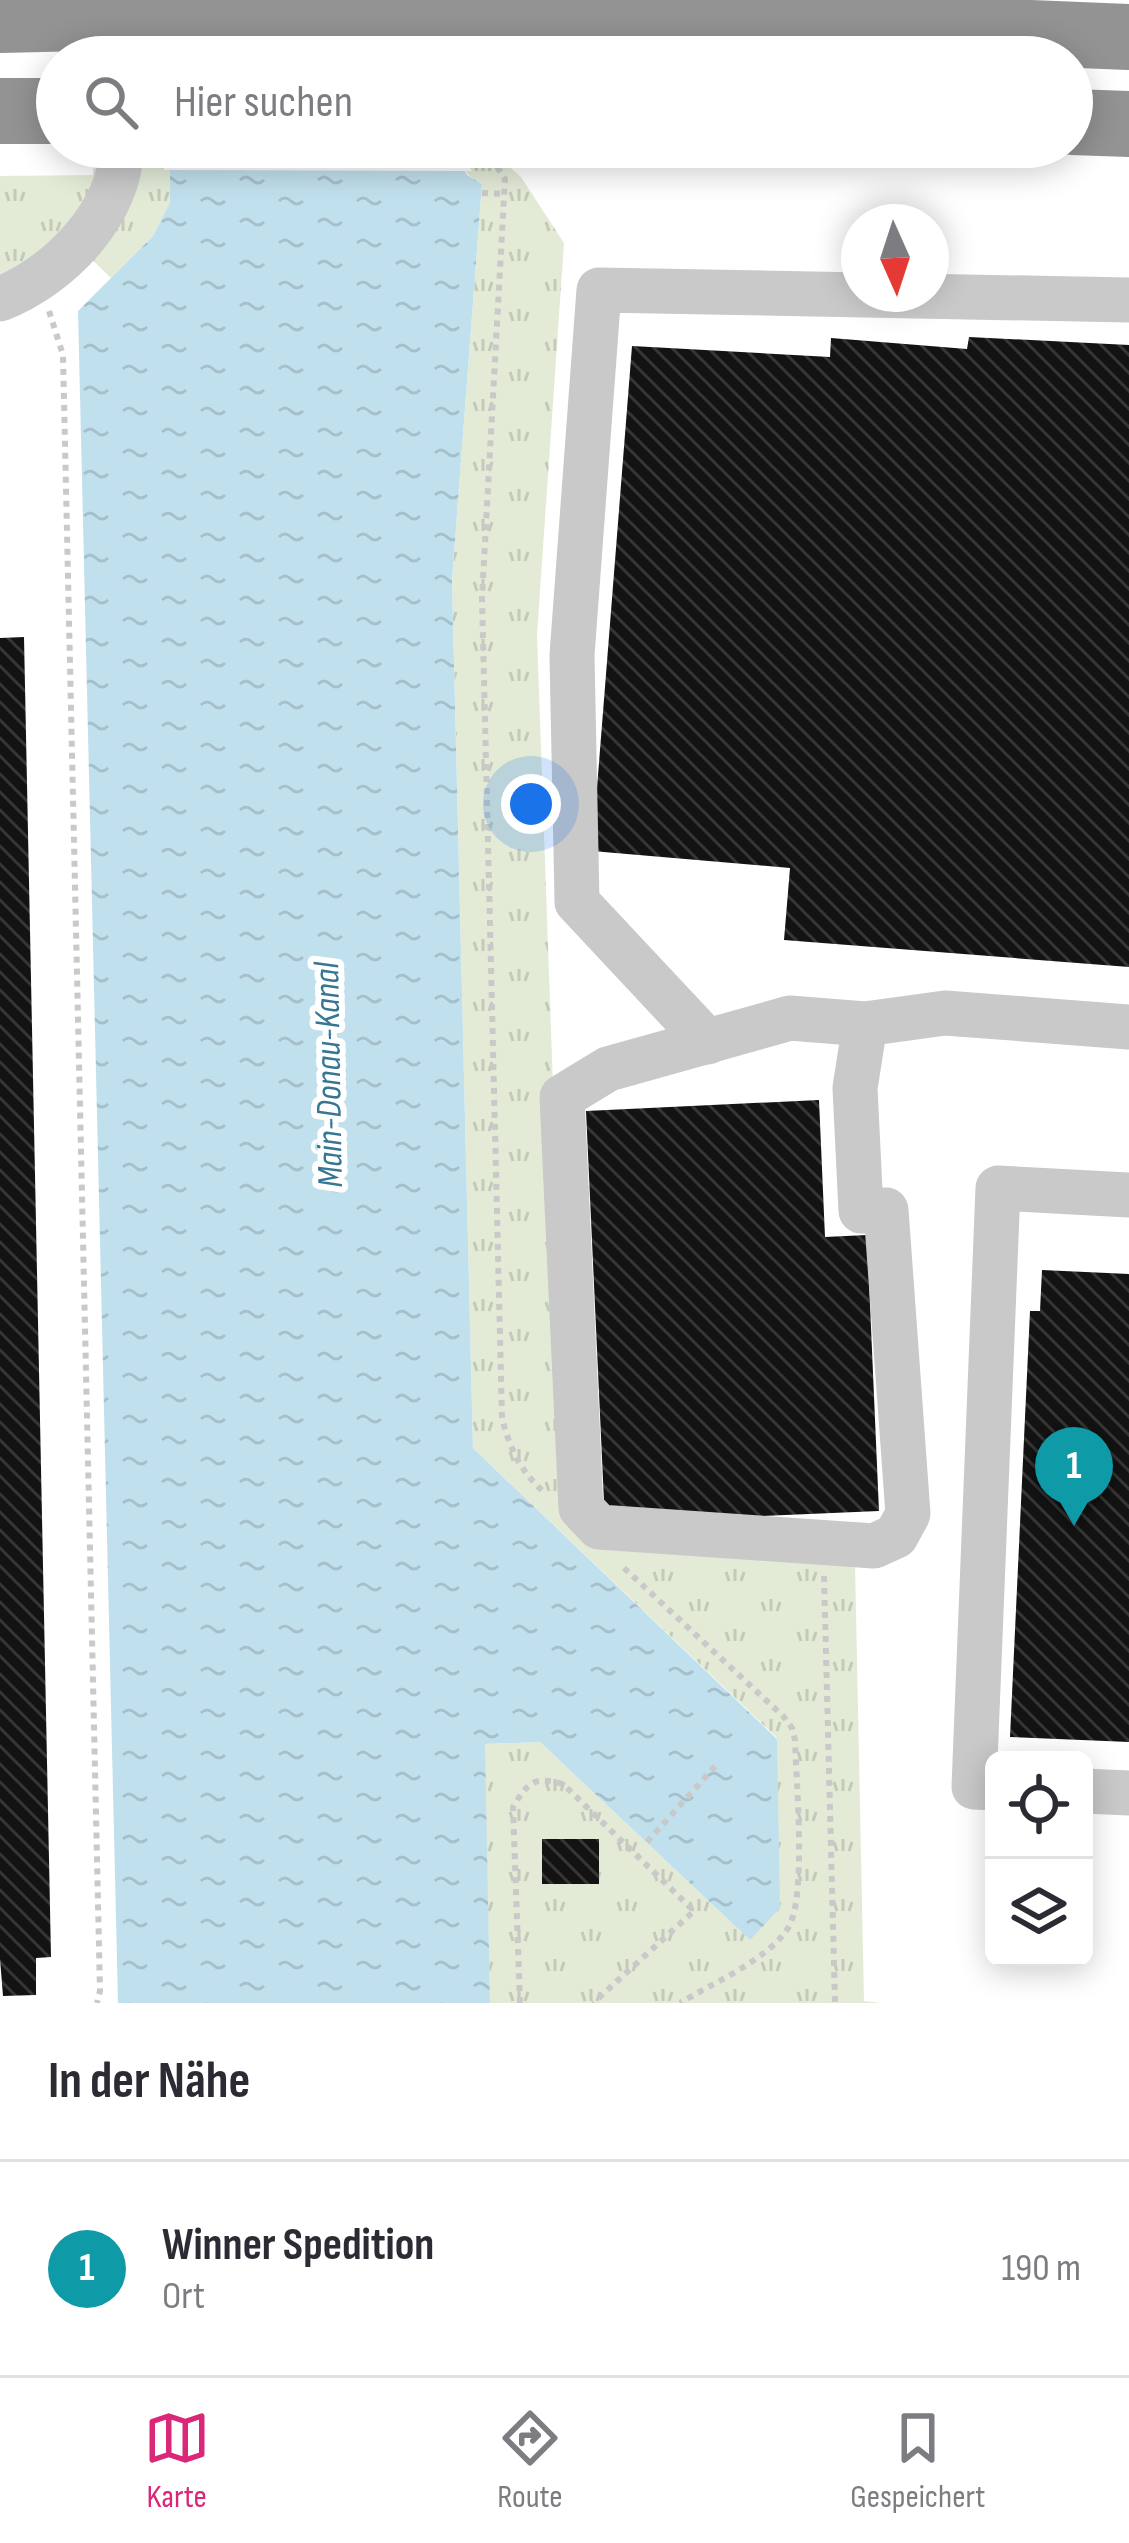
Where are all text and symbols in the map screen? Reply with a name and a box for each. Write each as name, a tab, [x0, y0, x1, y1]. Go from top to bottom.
search box	[36, 36, 1093, 168]
icon: search	[78, 69, 144, 135]
text: Hier suchen	[174, 75, 353, 130]
north arrow	[841, 204, 949, 312]
your location	[501, 774, 561, 834]
water label: Main-Donau-Kanal	[306, 960, 353, 1188]
pin: 1	[1035, 1427, 1113, 1526]
map controls	[985, 1751, 1093, 1967]
button: locate	[985, 1751, 1093, 1859]
button: layers	[985, 1859, 1093, 1967]
text: In der Nähe	[48, 2051, 250, 2112]
text: Winner Spedition	[162, 2218, 434, 2273]
text: 1	[79, 2245, 95, 2292]
text: 190 m	[1001, 2245, 1081, 2292]
text: Ort	[162, 2273, 205, 2320]
tab: Karte	[144, 2405, 210, 2517]
tab: Route	[497, 2405, 563, 2517]
tab: Gespeichert	[850, 2405, 985, 2517]

